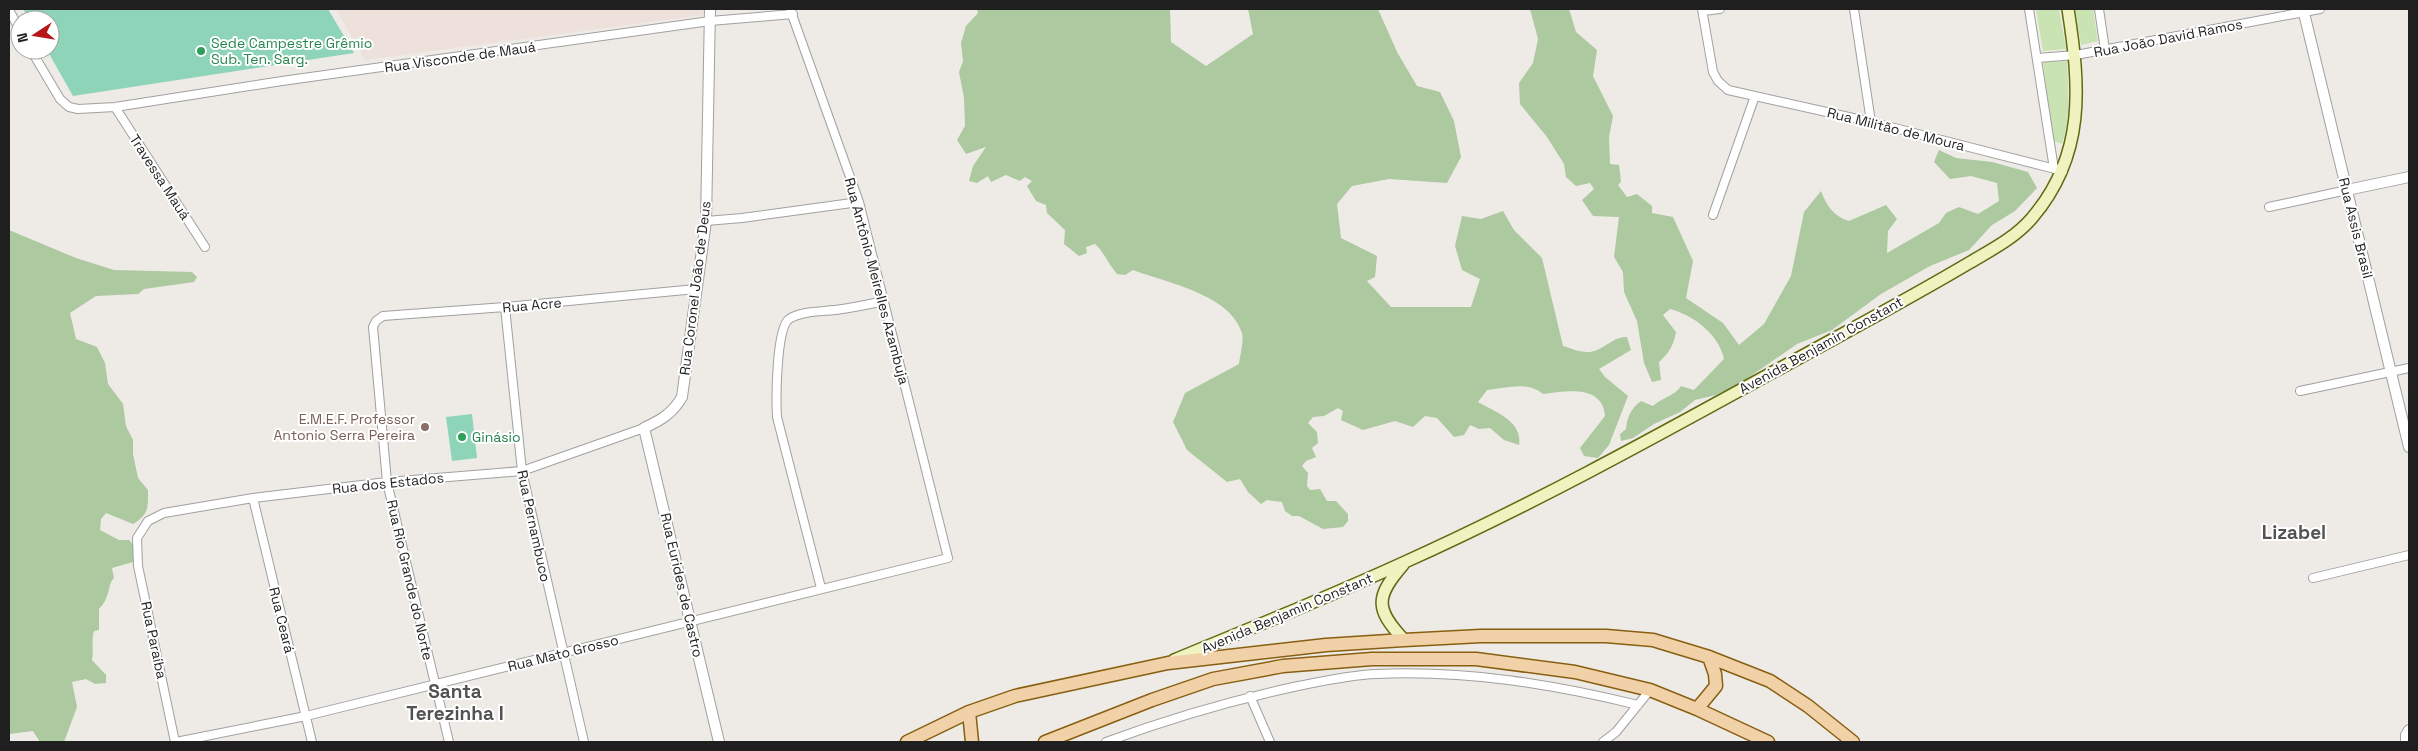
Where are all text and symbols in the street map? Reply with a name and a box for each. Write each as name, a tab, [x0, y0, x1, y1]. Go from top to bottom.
north arrow	[10, 10, 60, 60]
street label: Rua João David Ramos	[2092, 15, 2244, 61]
text: N	[13, 31, 32, 44]
place label: Sede Campestre Grêmio Sub. Ten. Sarg.	[211, 34, 372, 68]
street label: Rua Visconde de Mauá	[383, 37, 537, 77]
marker: Sede Campestre Grêmio Sub. Ten. Sarg.	[195, 45, 207, 57]
street label: Rua Militão de Moura	[1825, 103, 1967, 155]
street label: Travessa Mauá	[126, 131, 194, 223]
street label: Rua Antônio Meirelles Azambuja	[841, 176, 913, 386]
street label: Rua Assis Brasil	[2335, 176, 2377, 280]
street label: Rua Coronel João de Deus	[675, 200, 715, 376]
street label: Avenida Benjamin Constant	[1736, 292, 1906, 398]
street label: Rua Acre	[502, 293, 562, 317]
place label: E.M.E.F. Professor Antonio Serra Pereira	[274, 410, 415, 444]
marker: E.M.E.F. Professor Antonio Serra Pereira	[419, 421, 431, 433]
place label: Ginásio	[472, 428, 521, 446]
marker: Ginásio	[456, 431, 468, 443]
street label: Rua dos Estados	[331, 468, 445, 498]
street label: Rua Pernambuco	[513, 468, 555, 584]
street label: Rua Rio Grande do Norte	[383, 498, 437, 662]
street label: Rua Eurides de Castro	[657, 511, 707, 659]
district label: Lizabel	[2262, 520, 2326, 545]
street label: Avenida Benjamin Constant	[1198, 569, 1376, 657]
street label: Rua Ceará	[265, 585, 299, 655]
street label: Rua Paraíba	[137, 600, 171, 680]
street label: Rua Mato Grosso	[506, 631, 620, 675]
district label: Santa Terezinha I	[406, 679, 504, 726]

